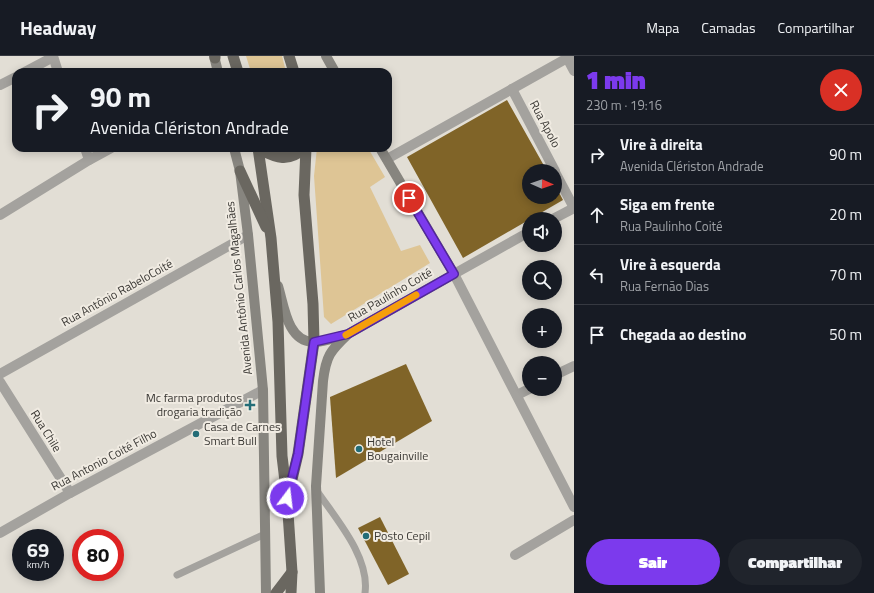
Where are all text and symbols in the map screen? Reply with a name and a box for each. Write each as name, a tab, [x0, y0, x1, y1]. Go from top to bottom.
text: Headway	[20, 13, 96, 42]
text: Mapa	[646, 17, 679, 38]
text: Camadas	[701, 17, 756, 38]
text: Compartilhar	[778, 17, 854, 38]
text: 1 min	[586, 62, 646, 98]
button: close	[820, 69, 862, 111]
text: 90 m	[90, 75, 151, 118]
icon: right	[24, 84, 76, 136]
text: 230 m · 19:16	[586, 95, 662, 115]
street label: Rua Apolo	[525, 97, 566, 151]
text: Avenida Clériston Andrade	[90, 114, 289, 141]
text: Vire à direita	[620, 133, 703, 156]
text: 90 m	[829, 143, 862, 166]
icon: right	[586, 144, 608, 166]
text: Avenida Clériston Andrade	[620, 156, 764, 176]
north arrow	[522, 164, 562, 204]
map controls	[522, 164, 562, 396]
pin	[392, 181, 426, 215]
icon: arrive	[398, 187, 420, 209]
text: Siga em frente	[620, 193, 715, 216]
street label: Avenida Antônio Carlos Magalhães	[220, 200, 257, 376]
text: 20 m	[829, 203, 862, 226]
icon: ahead	[586, 204, 608, 226]
button: sound	[522, 212, 562, 252]
text: Rua Paulinho Coité	[620, 216, 723, 236]
text: Vire à esquerda	[620, 253, 721, 276]
street label: Rua Antônio RabeloCoité	[57, 254, 176, 331]
button: search	[522, 260, 562, 300]
street label: Rua Paulinho Coité	[344, 263, 436, 326]
text: 70 m	[829, 263, 862, 286]
icon: left	[586, 264, 608, 286]
text: Rua Fernão Dias	[620, 276, 709, 296]
button: +	[522, 308, 562, 348]
text: Chegada ao destino	[620, 323, 746, 346]
text: 50 m	[829, 323, 862, 346]
icon: arrive	[586, 324, 608, 346]
button: −	[522, 356, 562, 396]
place label: Mc farma produtos drogaria tradição	[146, 388, 242, 421]
marker: Mc farma produtos drogaria tradição	[245, 400, 255, 410]
street label: Rua Chile	[26, 406, 67, 456]
place label: Casa de Carnes Smart Bull	[204, 417, 281, 450]
street label: Rua Antonio Coité Filho	[48, 424, 160, 495]
marker: Casa de Carnes Smart Bull	[191, 429, 201, 439]
place label: Hotel Bougainville	[367, 432, 428, 465]
marker: Hotel Bougainville	[354, 444, 364, 454]
position arrow	[266, 477, 308, 519]
place label: Posto Cepil	[374, 526, 430, 545]
speed limit sign: 80	[72, 529, 124, 581]
marker: Posto Cepil	[361, 531, 371, 541]
text: 69	[27, 534, 49, 565]
button: Sair	[586, 539, 720, 585]
button: Compartilhar	[728, 539, 862, 585]
text: km/h	[27, 557, 49, 572]

